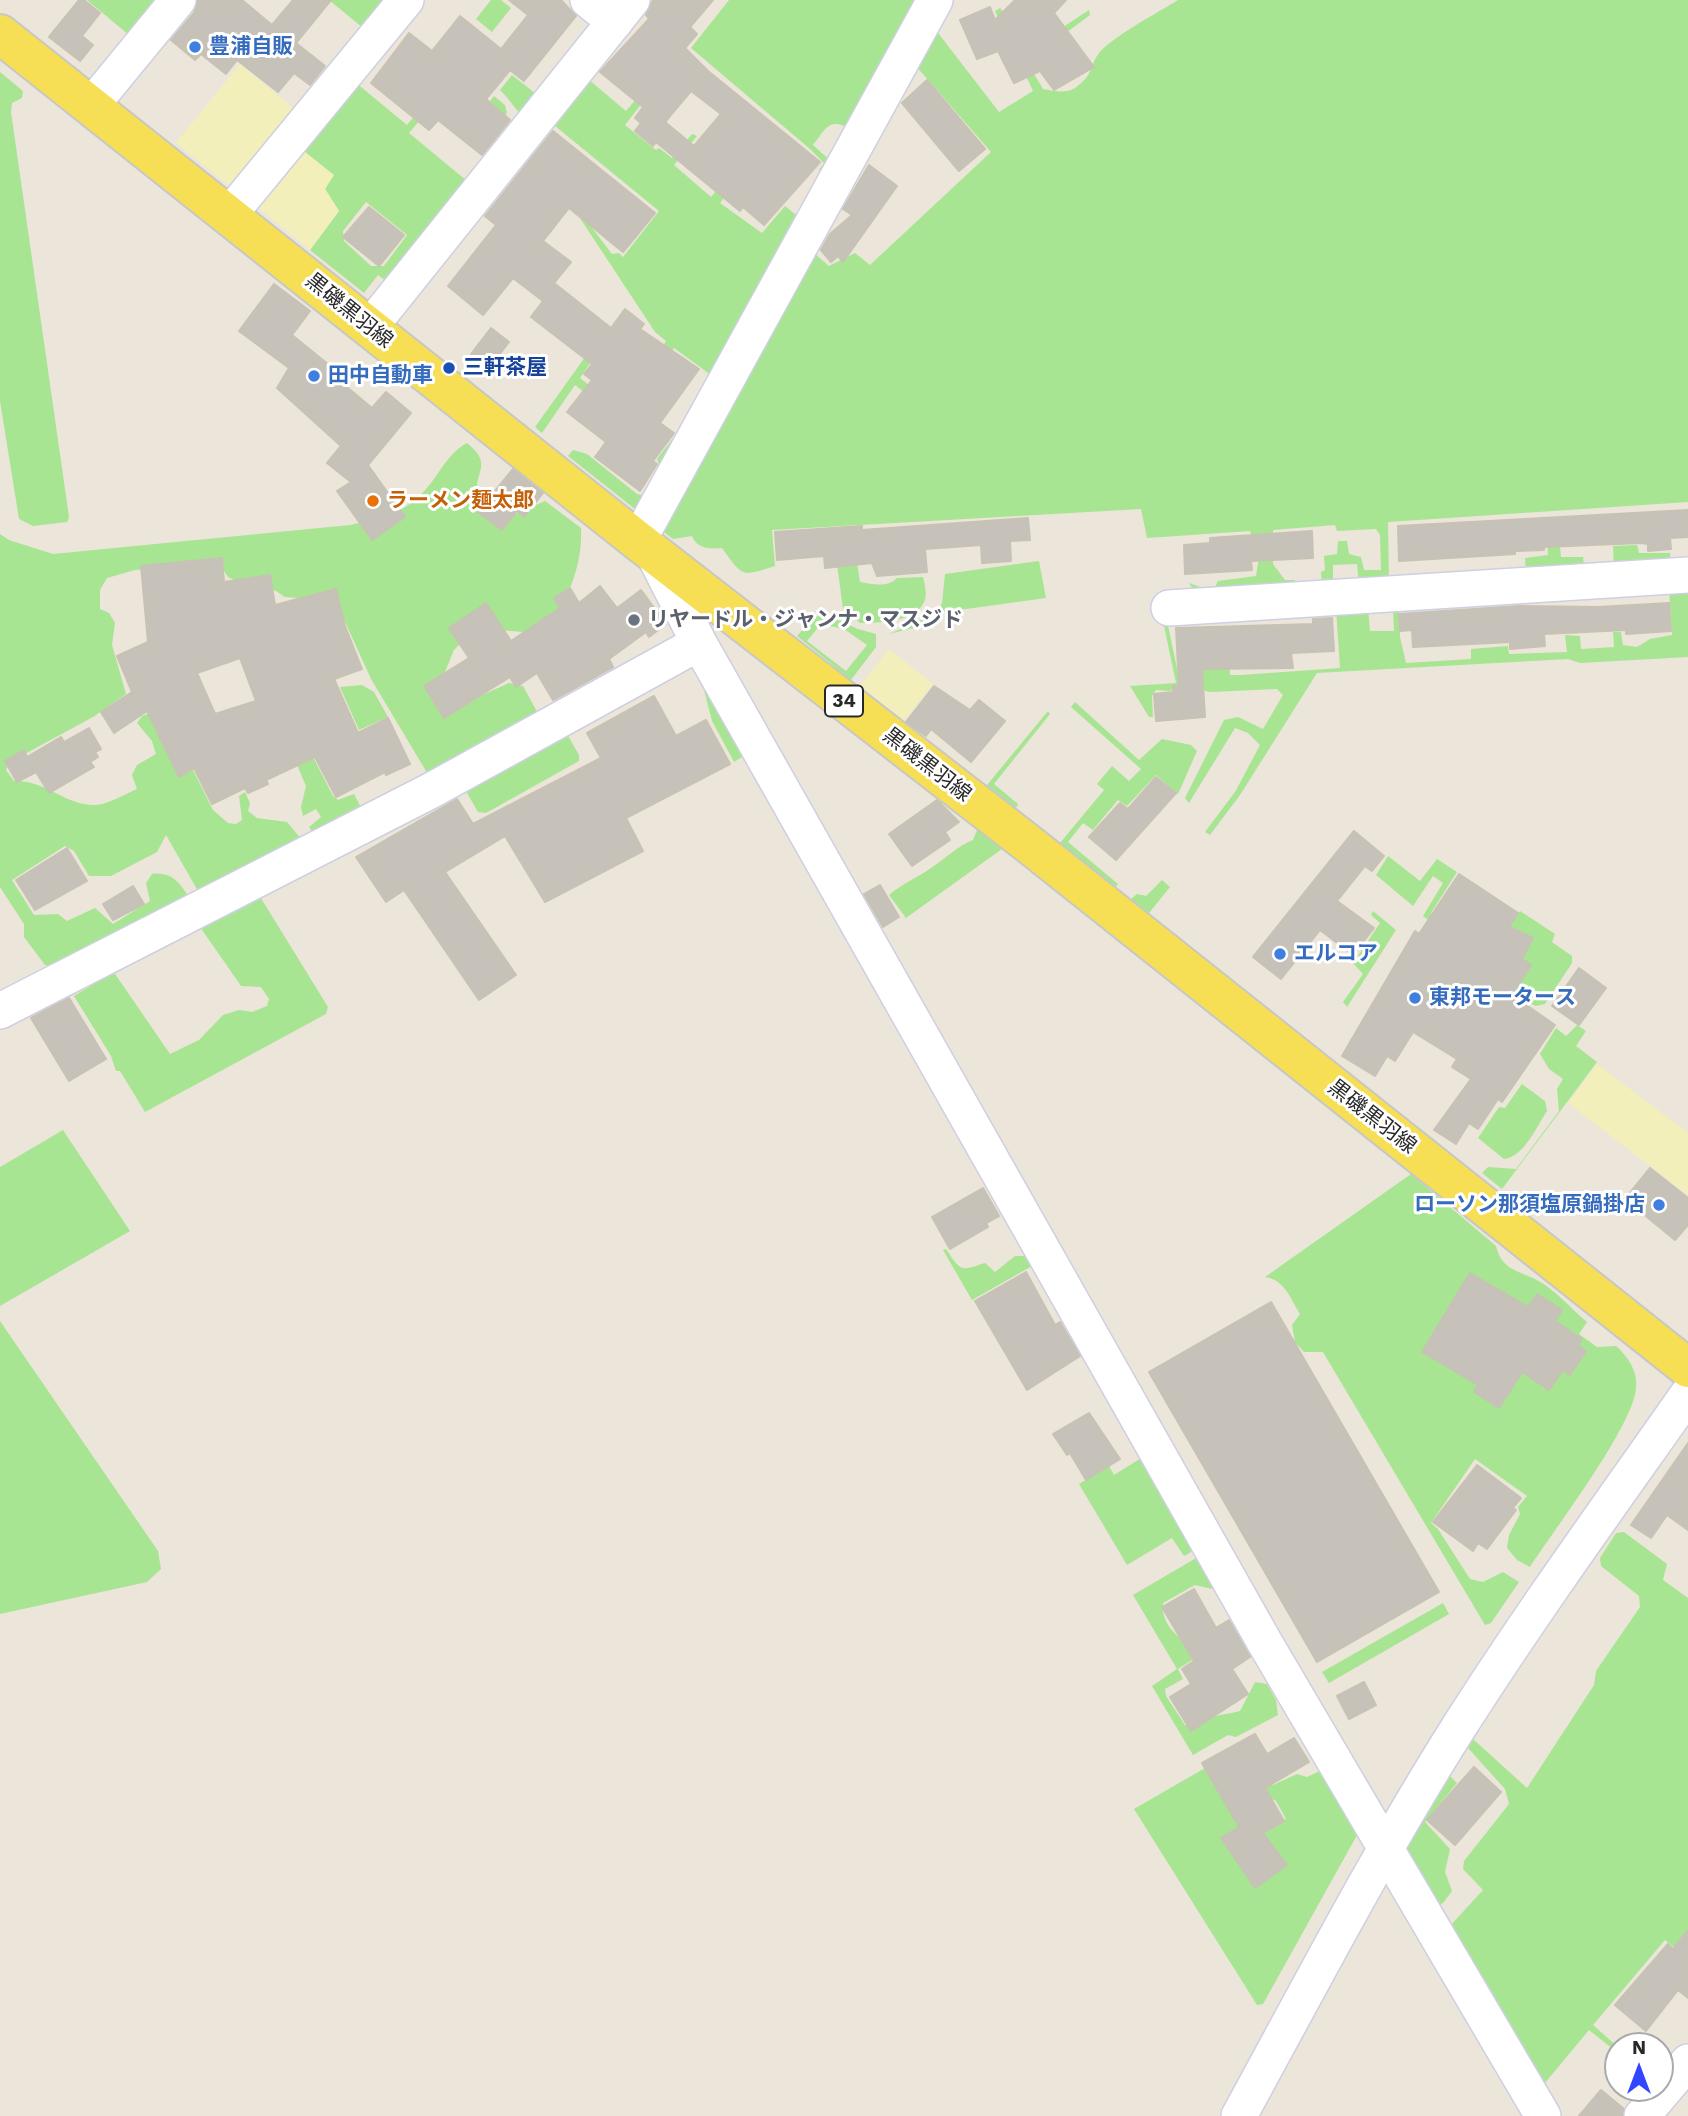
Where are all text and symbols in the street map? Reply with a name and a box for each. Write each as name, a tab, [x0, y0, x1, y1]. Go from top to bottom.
place label: 豊浦自販	[209, 34, 293, 60]
marker: 豊浦自販	[187, 39, 203, 55]
street label: 黒磯黒羽線	[300, 268, 398, 354]
place label: 三軒茶屋	[463, 355, 547, 381]
marker: 三軒茶屋	[441, 360, 457, 376]
place label: 田中自動車	[328, 363, 433, 389]
marker: 田中自動車	[306, 368, 322, 384]
place label: ラーメン麺太郎	[387, 488, 534, 514]
marker: ラーメン麺太郎	[365, 493, 381, 509]
place label: リヤードル・ジャンナ・マスジド	[648, 607, 963, 633]
marker: リヤードル・ジャンナ・マスジド	[626, 612, 642, 628]
road number: 34	[825, 686, 863, 716]
street label: 黒磯黒羽線	[878, 723, 976, 807]
place label: エルコア	[1294, 941, 1378, 967]
marker: エルコア	[1272, 946, 1288, 962]
place label: 東邦モータース	[1429, 985, 1576, 1011]
marker: 東邦モータース	[1407, 990, 1423, 1006]
street label: 黒磯黒羽線	[1323, 1075, 1421, 1159]
place label: ローソン那須塩原鍋掛店	[1414, 1192, 1645, 1218]
marker: ローソン那須塩原鍋掛店	[1651, 1197, 1667, 1213]
north arrow	[1604, 2032, 1674, 2102]
text: N	[1632, 2036, 1646, 2059]

